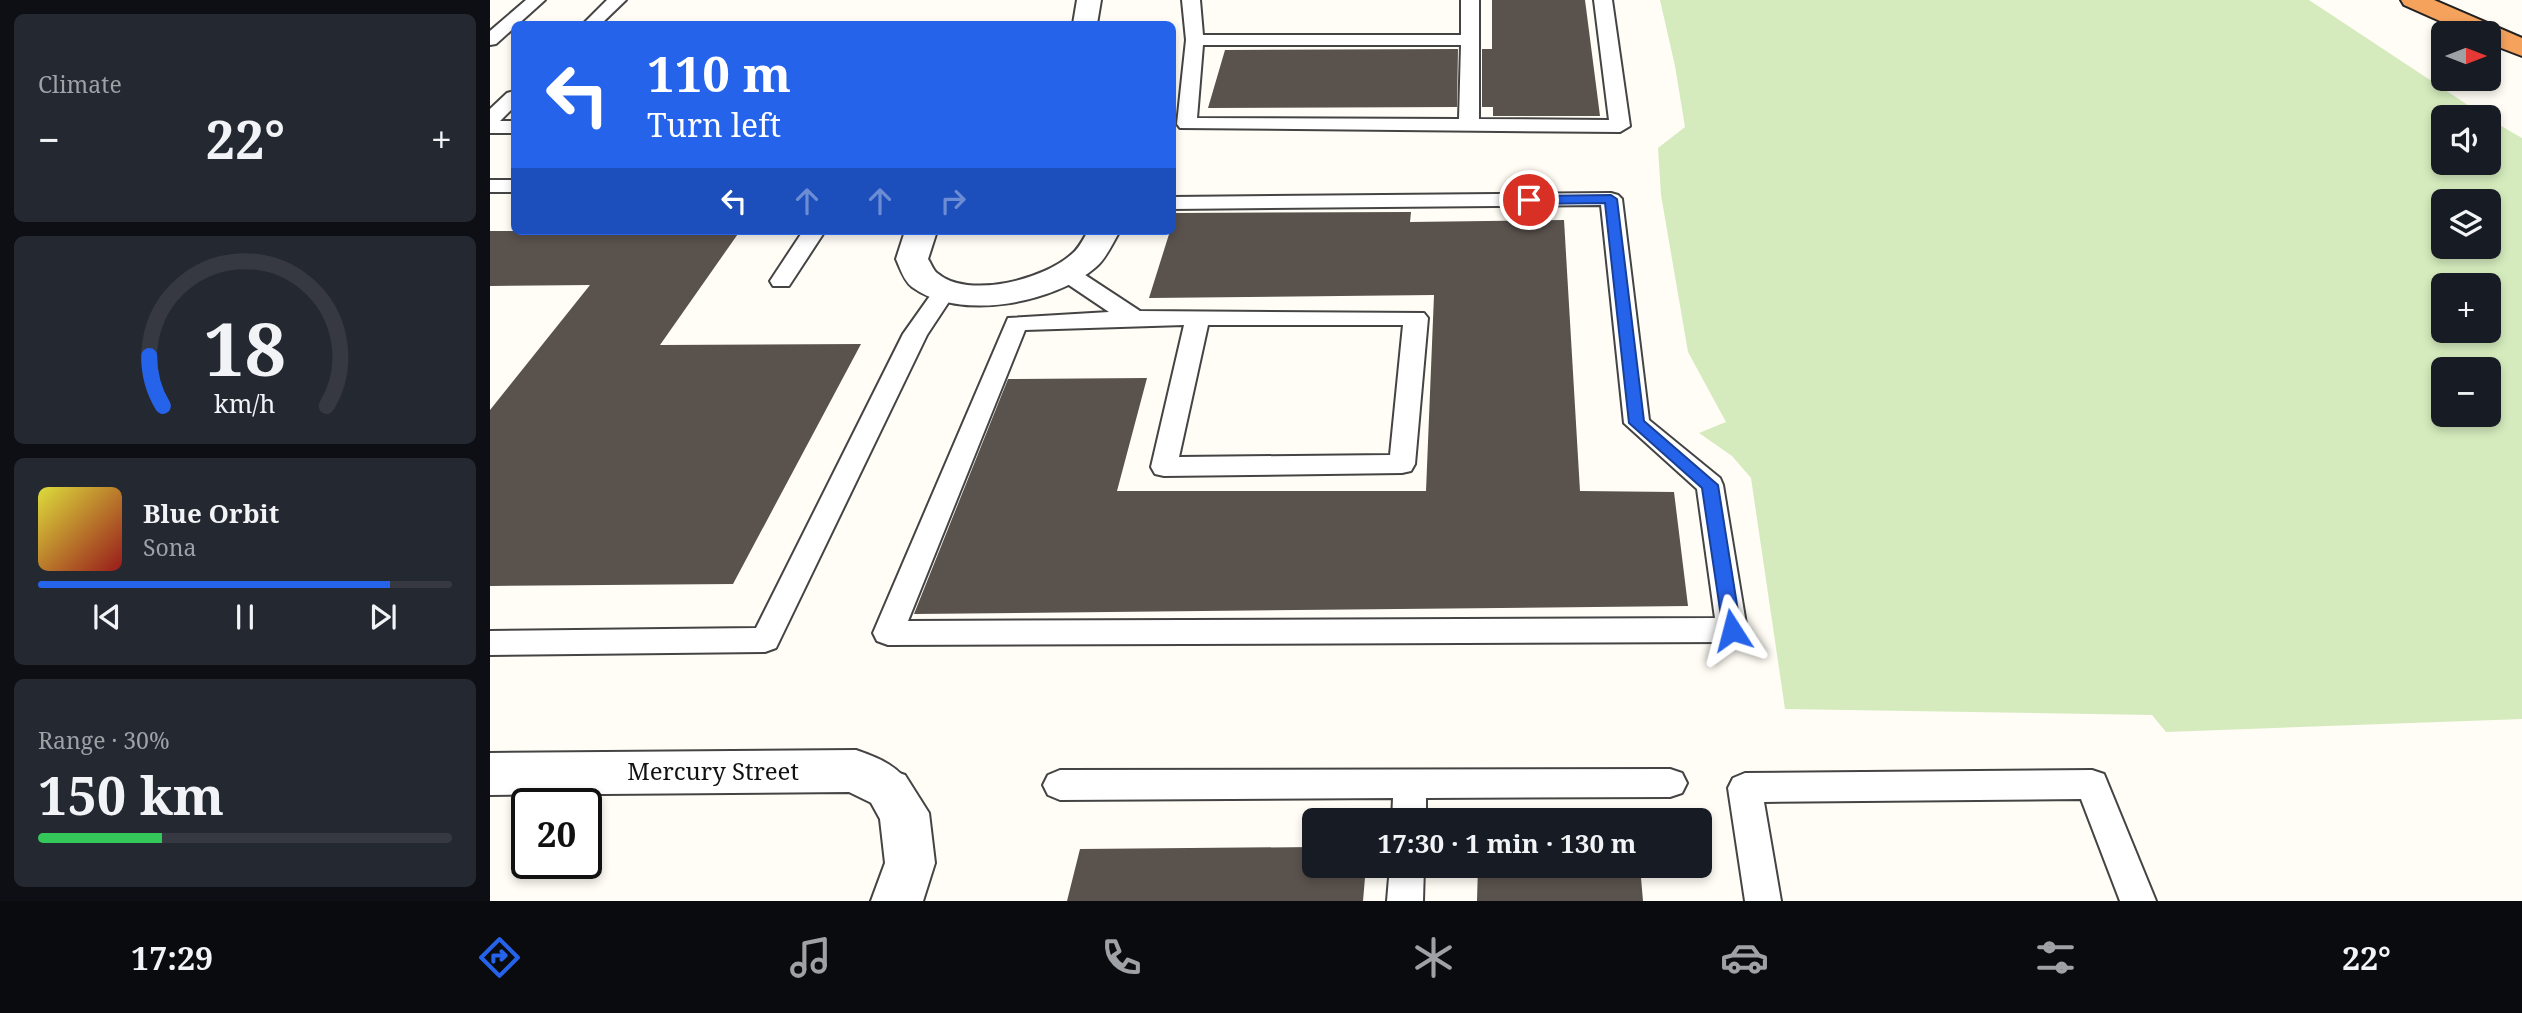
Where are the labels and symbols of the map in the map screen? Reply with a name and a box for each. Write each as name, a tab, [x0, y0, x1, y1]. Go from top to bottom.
north arrow	[2431, 21, 2501, 91]
pin	[1499, 170, 1559, 230]
position arrow	[1695, 593, 1769, 667]
street label: Mercury Street	[627, 754, 799, 787]
speed limit sign: 20	[511, 788, 602, 879]

